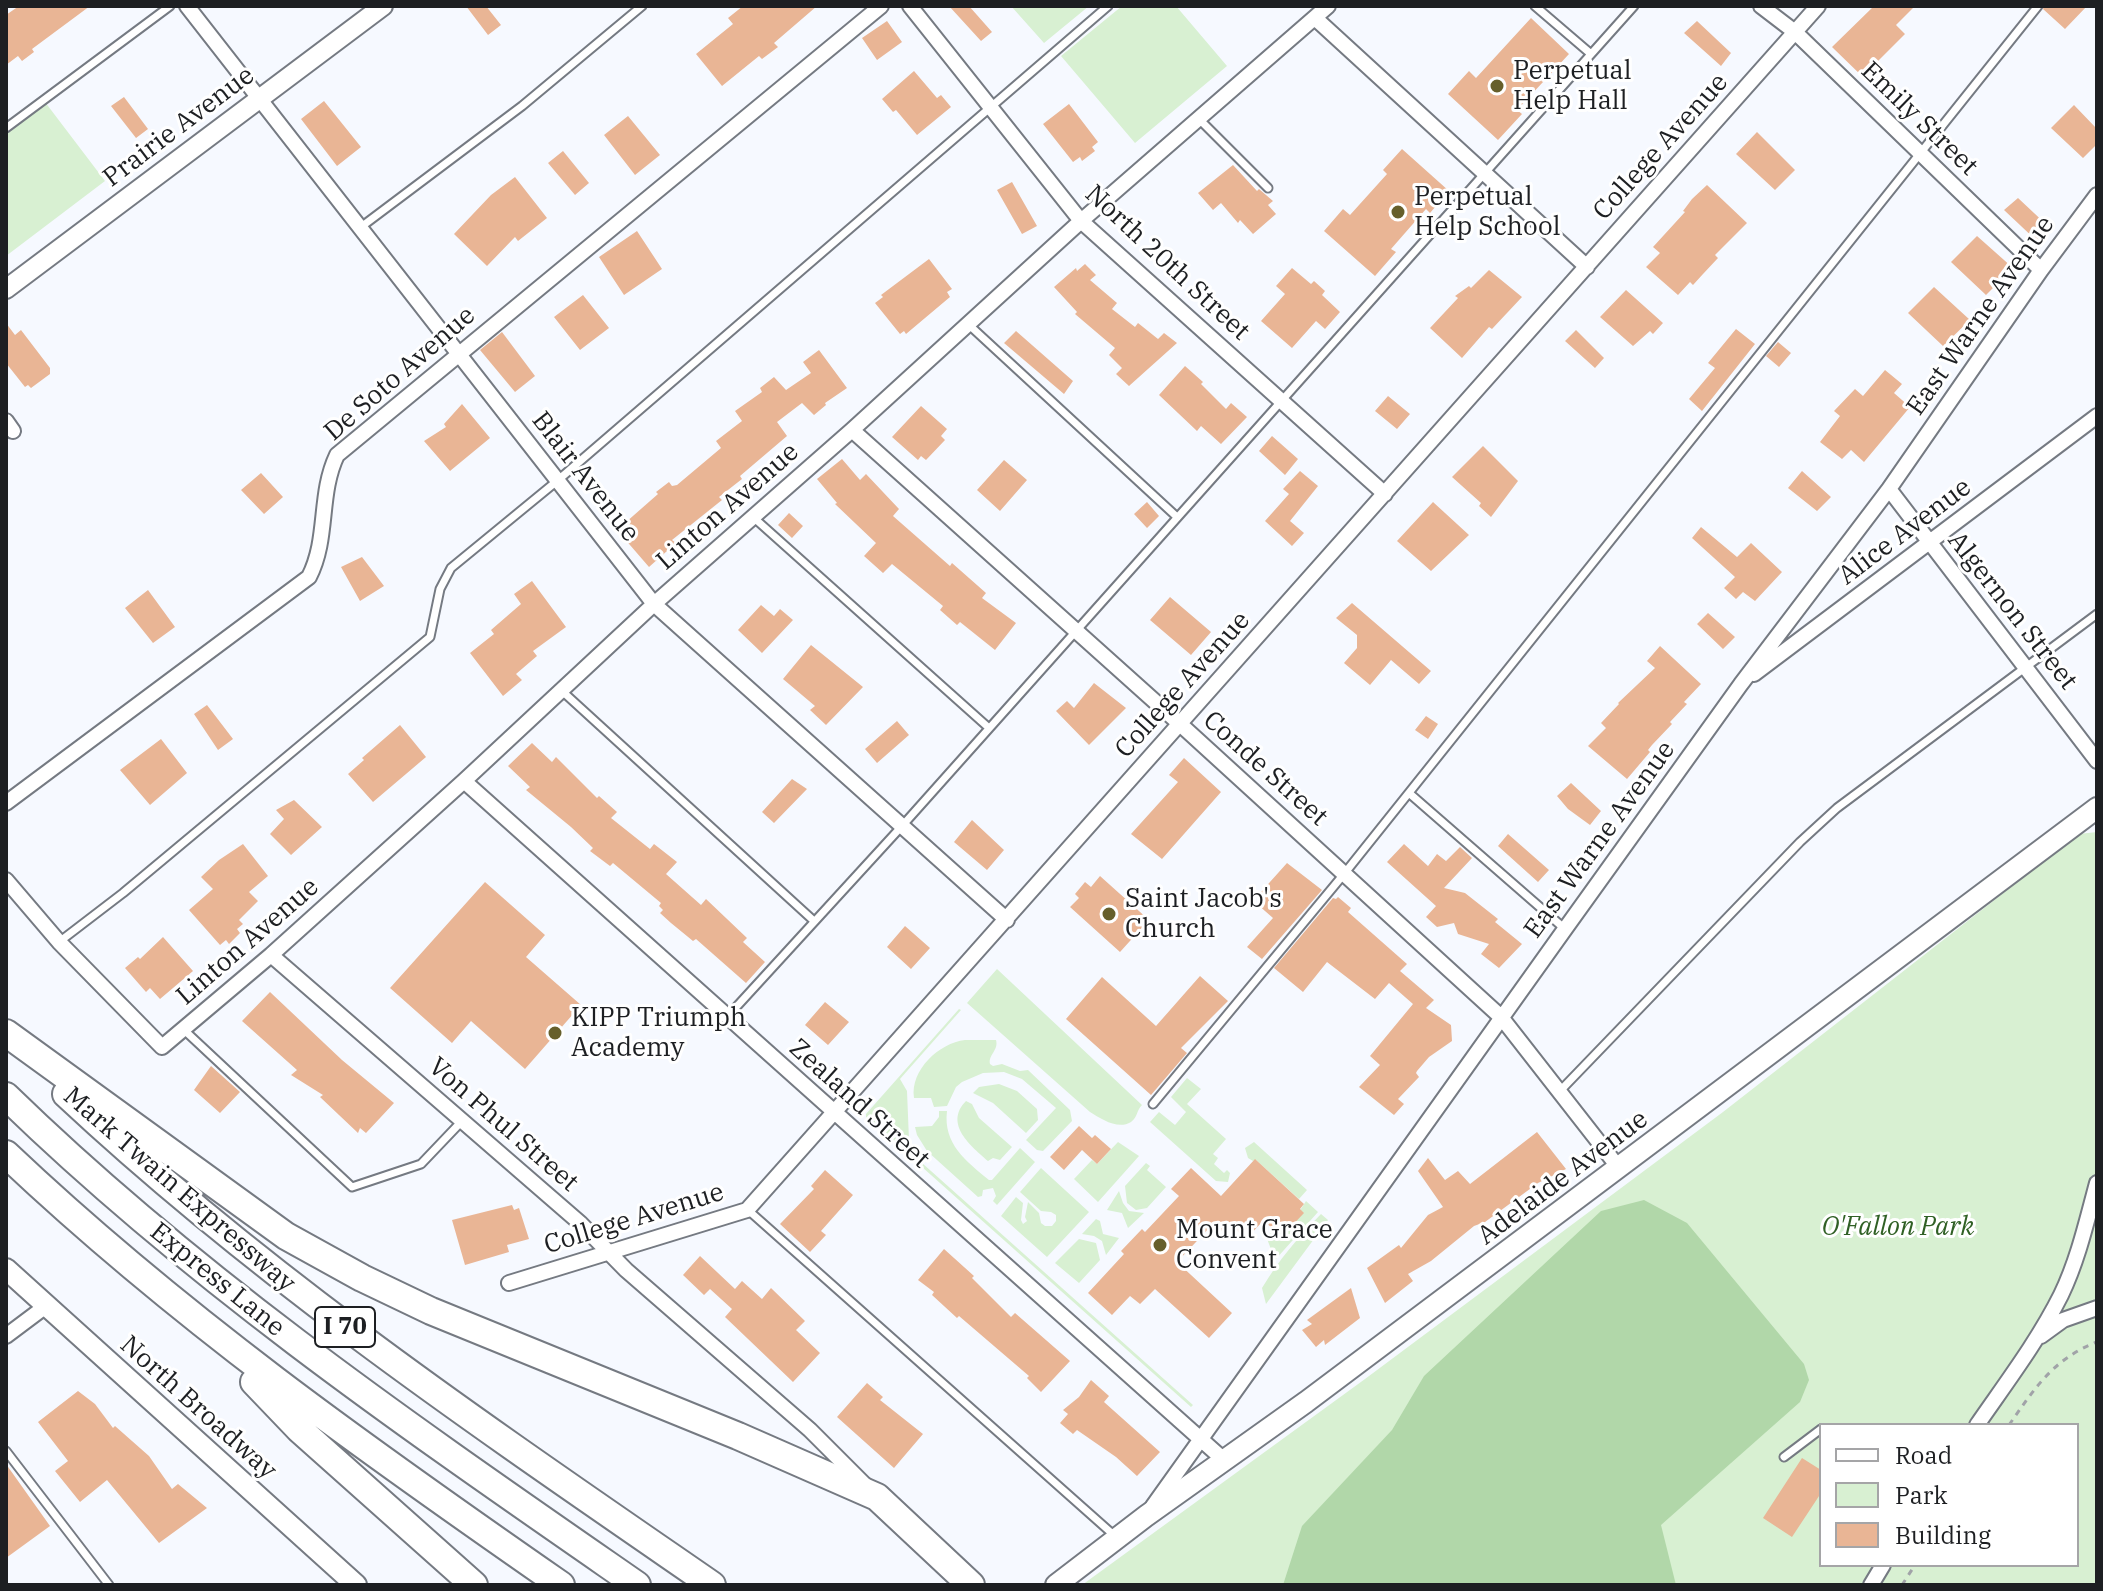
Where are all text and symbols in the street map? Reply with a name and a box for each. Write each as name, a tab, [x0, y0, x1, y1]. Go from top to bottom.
place label: Perpetual Help Hall	[1513, 55, 1632, 116]
street label: Emily Street	[1854, 56, 1984, 182]
street label: Prairie Avenue	[97, 60, 261, 194]
street label: College Avenue	[1587, 67, 1735, 227]
marker: Perpetual Help Hall	[1488, 77, 1506, 95]
street label: North 20th Street	[1078, 179, 1256, 347]
place label: Perpetual Help School	[1414, 181, 1560, 242]
marker: Perpetual Help School	[1389, 203, 1407, 221]
street label: East Warne Avenue	[1901, 210, 2061, 422]
street label: De Soto Avenue	[318, 300, 482, 448]
street label: Blair Avenue	[525, 406, 645, 548]
street label: Linton Avenue	[651, 437, 805, 577]
street label: Alice Avenue	[1832, 472, 1978, 592]
street label: Algernon Street	[1941, 526, 2083, 696]
street label: College Avenue	[1109, 605, 1257, 765]
street label: Conde Street	[1196, 705, 1334, 833]
street label: East Warne Avenue	[1518, 735, 1682, 945]
street label: Linton Avenue	[171, 872, 325, 1012]
place label: Saint Jacob's Church	[1125, 883, 1282, 944]
marker: Saint Jacob's Church	[1100, 905, 1118, 923]
place label: KIPP Triumph Academy	[571, 1002, 746, 1064]
marker: KIPP Triumph Academy	[546, 1024, 564, 1042]
street label: Zealand Street	[782, 1033, 936, 1175]
street label: Von Phul Street	[422, 1051, 584, 1199]
street label: Mark Twain Expressway	[57, 1081, 301, 1299]
street label: Adelaide Avenue	[1472, 1104, 1654, 1252]
street label: College Avenue	[540, 1177, 728, 1261]
park label: O'Fallon Park	[1822, 1211, 1974, 1243]
place label: Mount Grace Convent	[1176, 1214, 1333, 1276]
street label: Express Lane	[143, 1216, 291, 1344]
marker: Mount Grace Convent	[1151, 1236, 1169, 1254]
road number: I 70	[315, 1307, 375, 1347]
street label: North Broadway	[113, 1330, 283, 1486]
legend	[1819, 1423, 2079, 1567]
text: Road	[1895, 1439, 1952, 1471]
text: Park	[1895, 1479, 1947, 1511]
text: Building	[1895, 1519, 1991, 1551]

